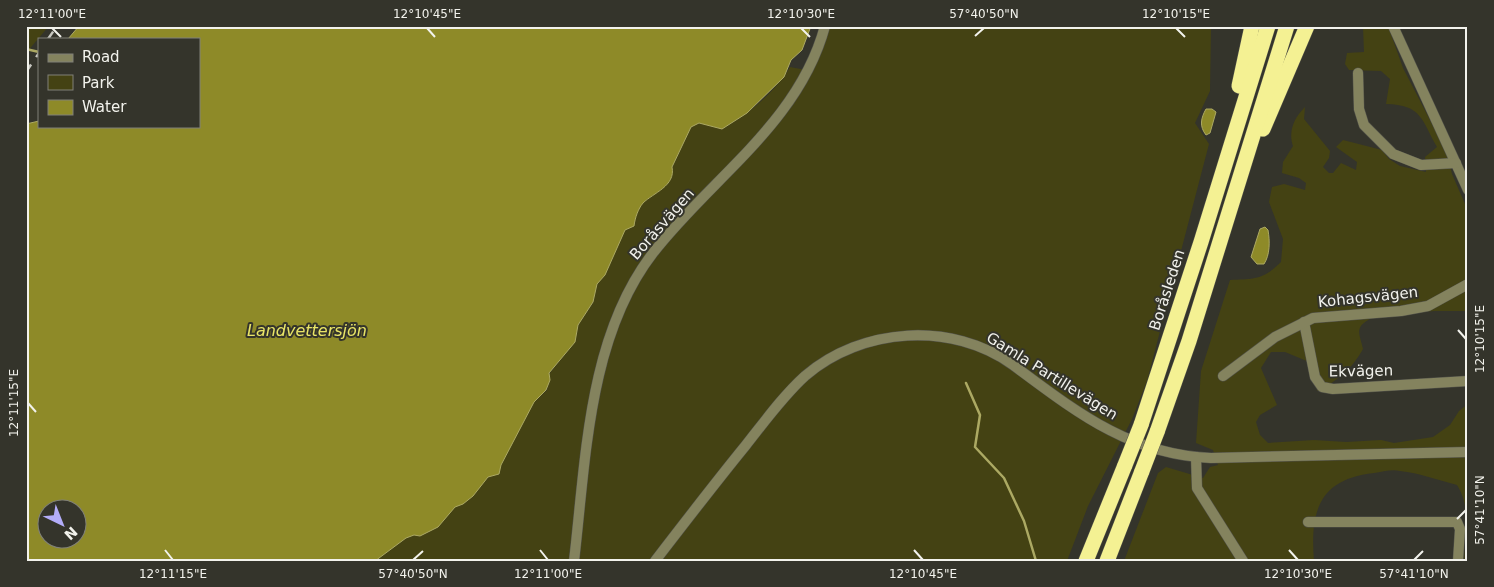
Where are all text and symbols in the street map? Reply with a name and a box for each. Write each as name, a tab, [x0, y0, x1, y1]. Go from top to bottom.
text: 12°11'00"E	[18, 7, 86, 21]
text: 12°10'45"E	[393, 7, 461, 21]
text: 12°10'30"E	[767, 7, 835, 21]
text: 57°40'50"N	[949, 7, 1019, 21]
text: 12°10'15"E	[1142, 7, 1210, 21]
legend	[38, 38, 200, 128]
text: Road	[82, 48, 120, 66]
text: Park	[82, 74, 115, 92]
text: Water	[82, 98, 127, 116]
street label: Boråsvägen	[626, 185, 698, 263]
street label: Boråsleden	[1145, 247, 1189, 333]
street label: Kohagsvägen	[1317, 283, 1419, 311]
text: 12°10'15"E	[1473, 305, 1487, 373]
water label: Landvettersjön	[247, 321, 367, 340]
street label: Gamla Partillevägen	[983, 328, 1121, 424]
street label: Ekvägen	[1329, 361, 1393, 381]
text: 12°11'15"E	[7, 369, 21, 437]
text: 57°41'10"N	[1473, 475, 1487, 545]
north arrow	[38, 500, 88, 550]
text: N	[61, 524, 81, 543]
text: 12°11'15"E	[139, 567, 207, 581]
text: 57°40'50"N	[378, 567, 448, 581]
text: 12°11'00"E	[514, 567, 582, 581]
text: 12°10'45"E	[889, 567, 957, 581]
text: 12°10'30"E	[1264, 567, 1332, 581]
text: 57°41'10"N	[1379, 567, 1449, 581]

